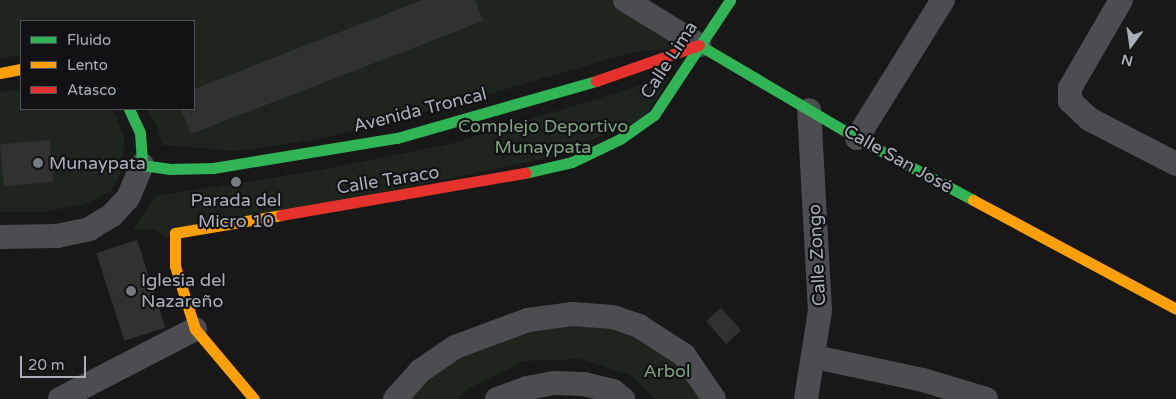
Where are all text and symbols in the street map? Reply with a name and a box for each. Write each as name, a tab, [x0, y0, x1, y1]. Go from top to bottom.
street label: Calle Lima	[636, 17, 702, 103]
legend	[20, 20, 195, 110]
north arrow	[1106, 20, 1156, 70]
text: Fluido	[67, 31, 111, 49]
text: N	[1120, 50, 1135, 70]
text: Lento	[67, 56, 108, 74]
text: Atasco	[67, 81, 116, 99]
street label: Avenida Troncal	[351, 83, 489, 137]
park label: Complejo Deportivo Munaypata	[458, 116, 628, 158]
street label: Calle San José	[840, 120, 956, 198]
place label: Munaypata	[49, 152, 146, 174]
marker: Munaypata	[31, 156, 45, 170]
street label: Calle Taraco	[335, 161, 441, 199]
marker: Parada del Micro 10	[230, 176, 242, 188]
place label: Parada del Micro 10	[191, 190, 281, 232]
street label: Calle Zongo	[804, 203, 830, 307]
place label: Iglesia del Nazareño	[141, 270, 226, 312]
marker: Iglesia del Nazareño	[125, 285, 137, 297]
scale bar	[22, 346, 89, 378]
text: 20 m	[28, 356, 65, 374]
park label: Arbol	[644, 360, 690, 382]

